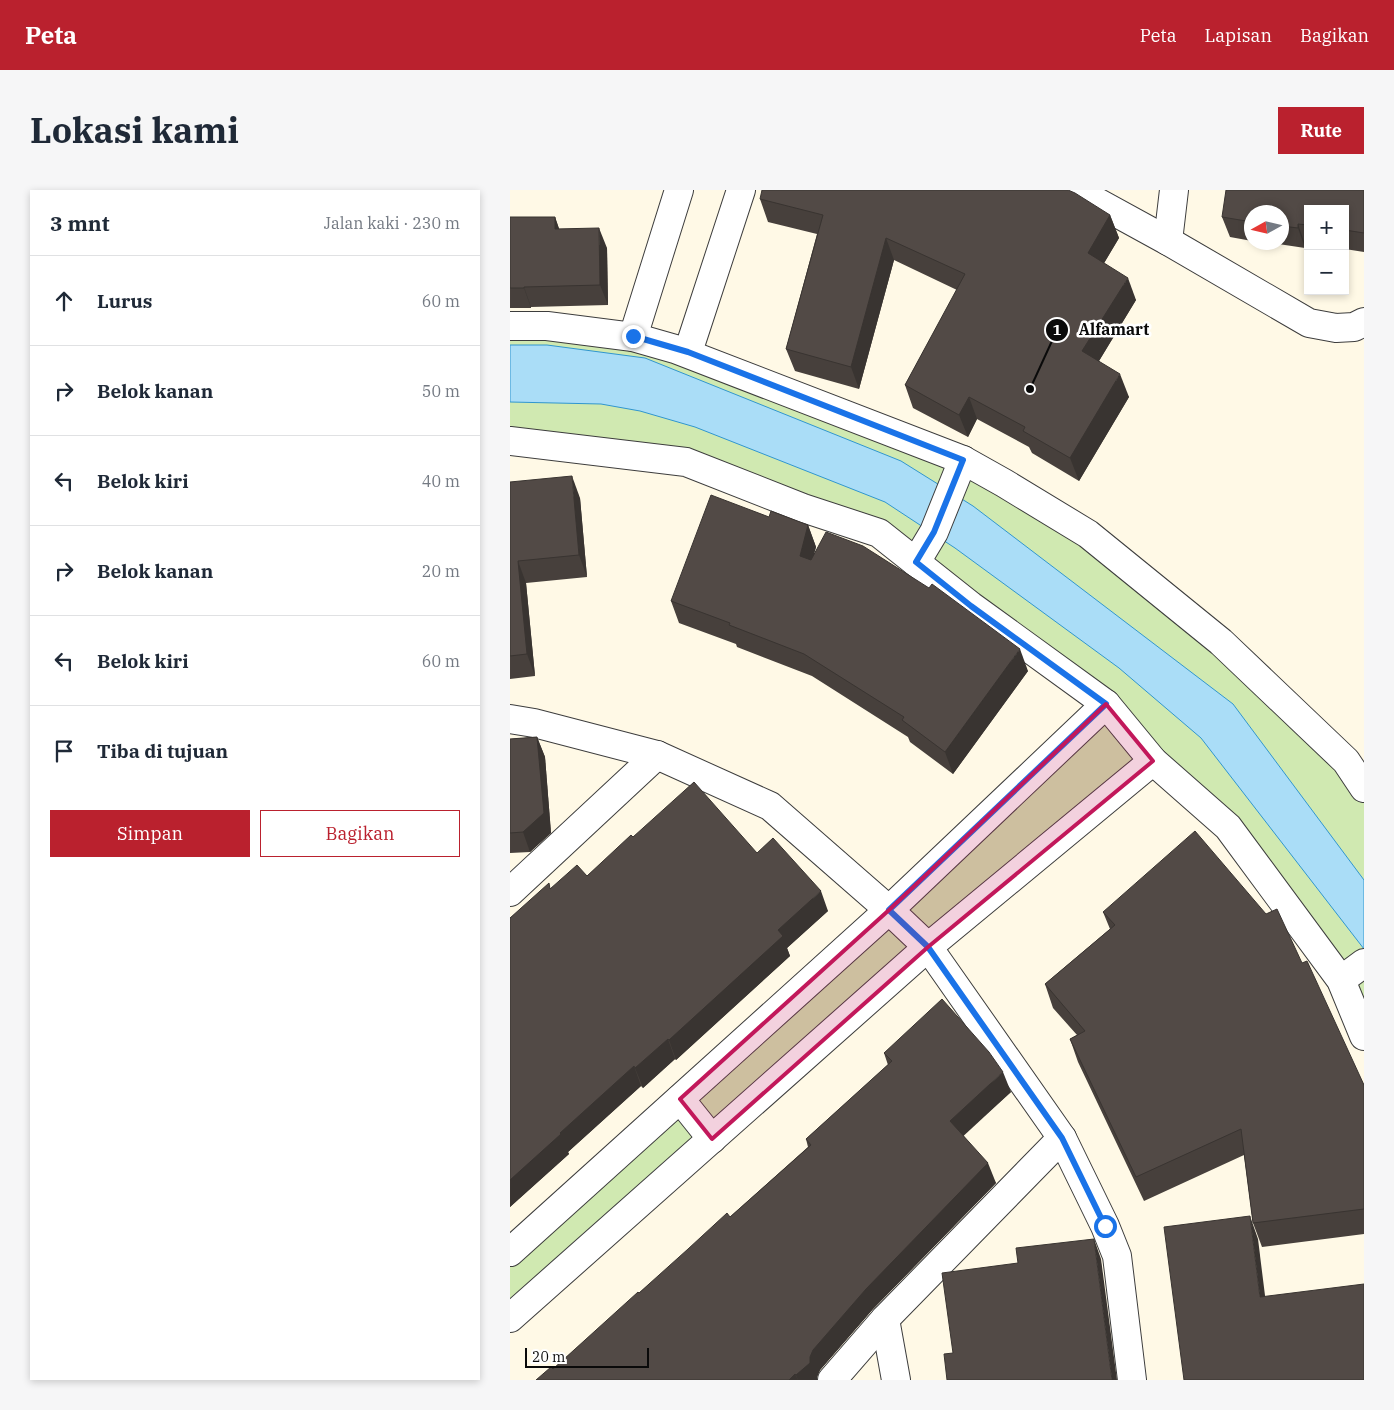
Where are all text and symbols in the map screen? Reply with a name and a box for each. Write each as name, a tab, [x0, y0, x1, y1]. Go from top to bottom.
text: Peta	[25, 19, 77, 51]
text: Peta	[1140, 24, 1177, 47]
text: Lapisan	[1205, 24, 1272, 47]
text: Bagikan	[1300, 24, 1369, 47]
text: Lokasi kami	[30, 107, 239, 153]
button: Rute	[1278, 107, 1364, 154]
north arrow	[1244, 205, 1289, 250]
map controls	[1304, 205, 1349, 295]
button: +	[1304, 205, 1349, 250]
text: 3 mnt	[50, 209, 110, 237]
text: Jalan kaki · 230 m	[324, 213, 460, 233]
button: −	[1304, 250, 1349, 295]
icon: ahead	[50, 287, 78, 315]
text: Lurus	[97, 289, 152, 313]
text: 60 m	[422, 291, 460, 311]
callout: Alfamart	[1044, 314, 1159, 345]
text: Alfamart	[1079, 319, 1149, 339]
text: 1	[1052, 320, 1062, 339]
route end	[622, 325, 645, 348]
icon: right	[50, 377, 78, 405]
text: Belok kanan	[97, 379, 213, 403]
text: 50 m	[422, 381, 460, 401]
icon: left	[50, 467, 78, 495]
text: Belok kiri	[97, 469, 189, 493]
text: 40 m	[422, 471, 460, 491]
icon: right	[50, 557, 78, 585]
text: Belok kanan	[97, 559, 213, 583]
text: 20 m	[422, 561, 460, 581]
icon: left	[50, 647, 78, 675]
text: Belok kiri	[97, 649, 189, 673]
text: 60 m	[422, 651, 460, 671]
icon: arrive	[50, 737, 78, 765]
text: Tiba di tujuan	[97, 739, 228, 763]
button: Simpan	[50, 810, 250, 857]
button: Bagikan	[260, 810, 460, 857]
route start	[1094, 1215, 1117, 1238]
scale bar	[525, 1345, 649, 1368]
text: 20 m	[532, 1348, 565, 1366]

